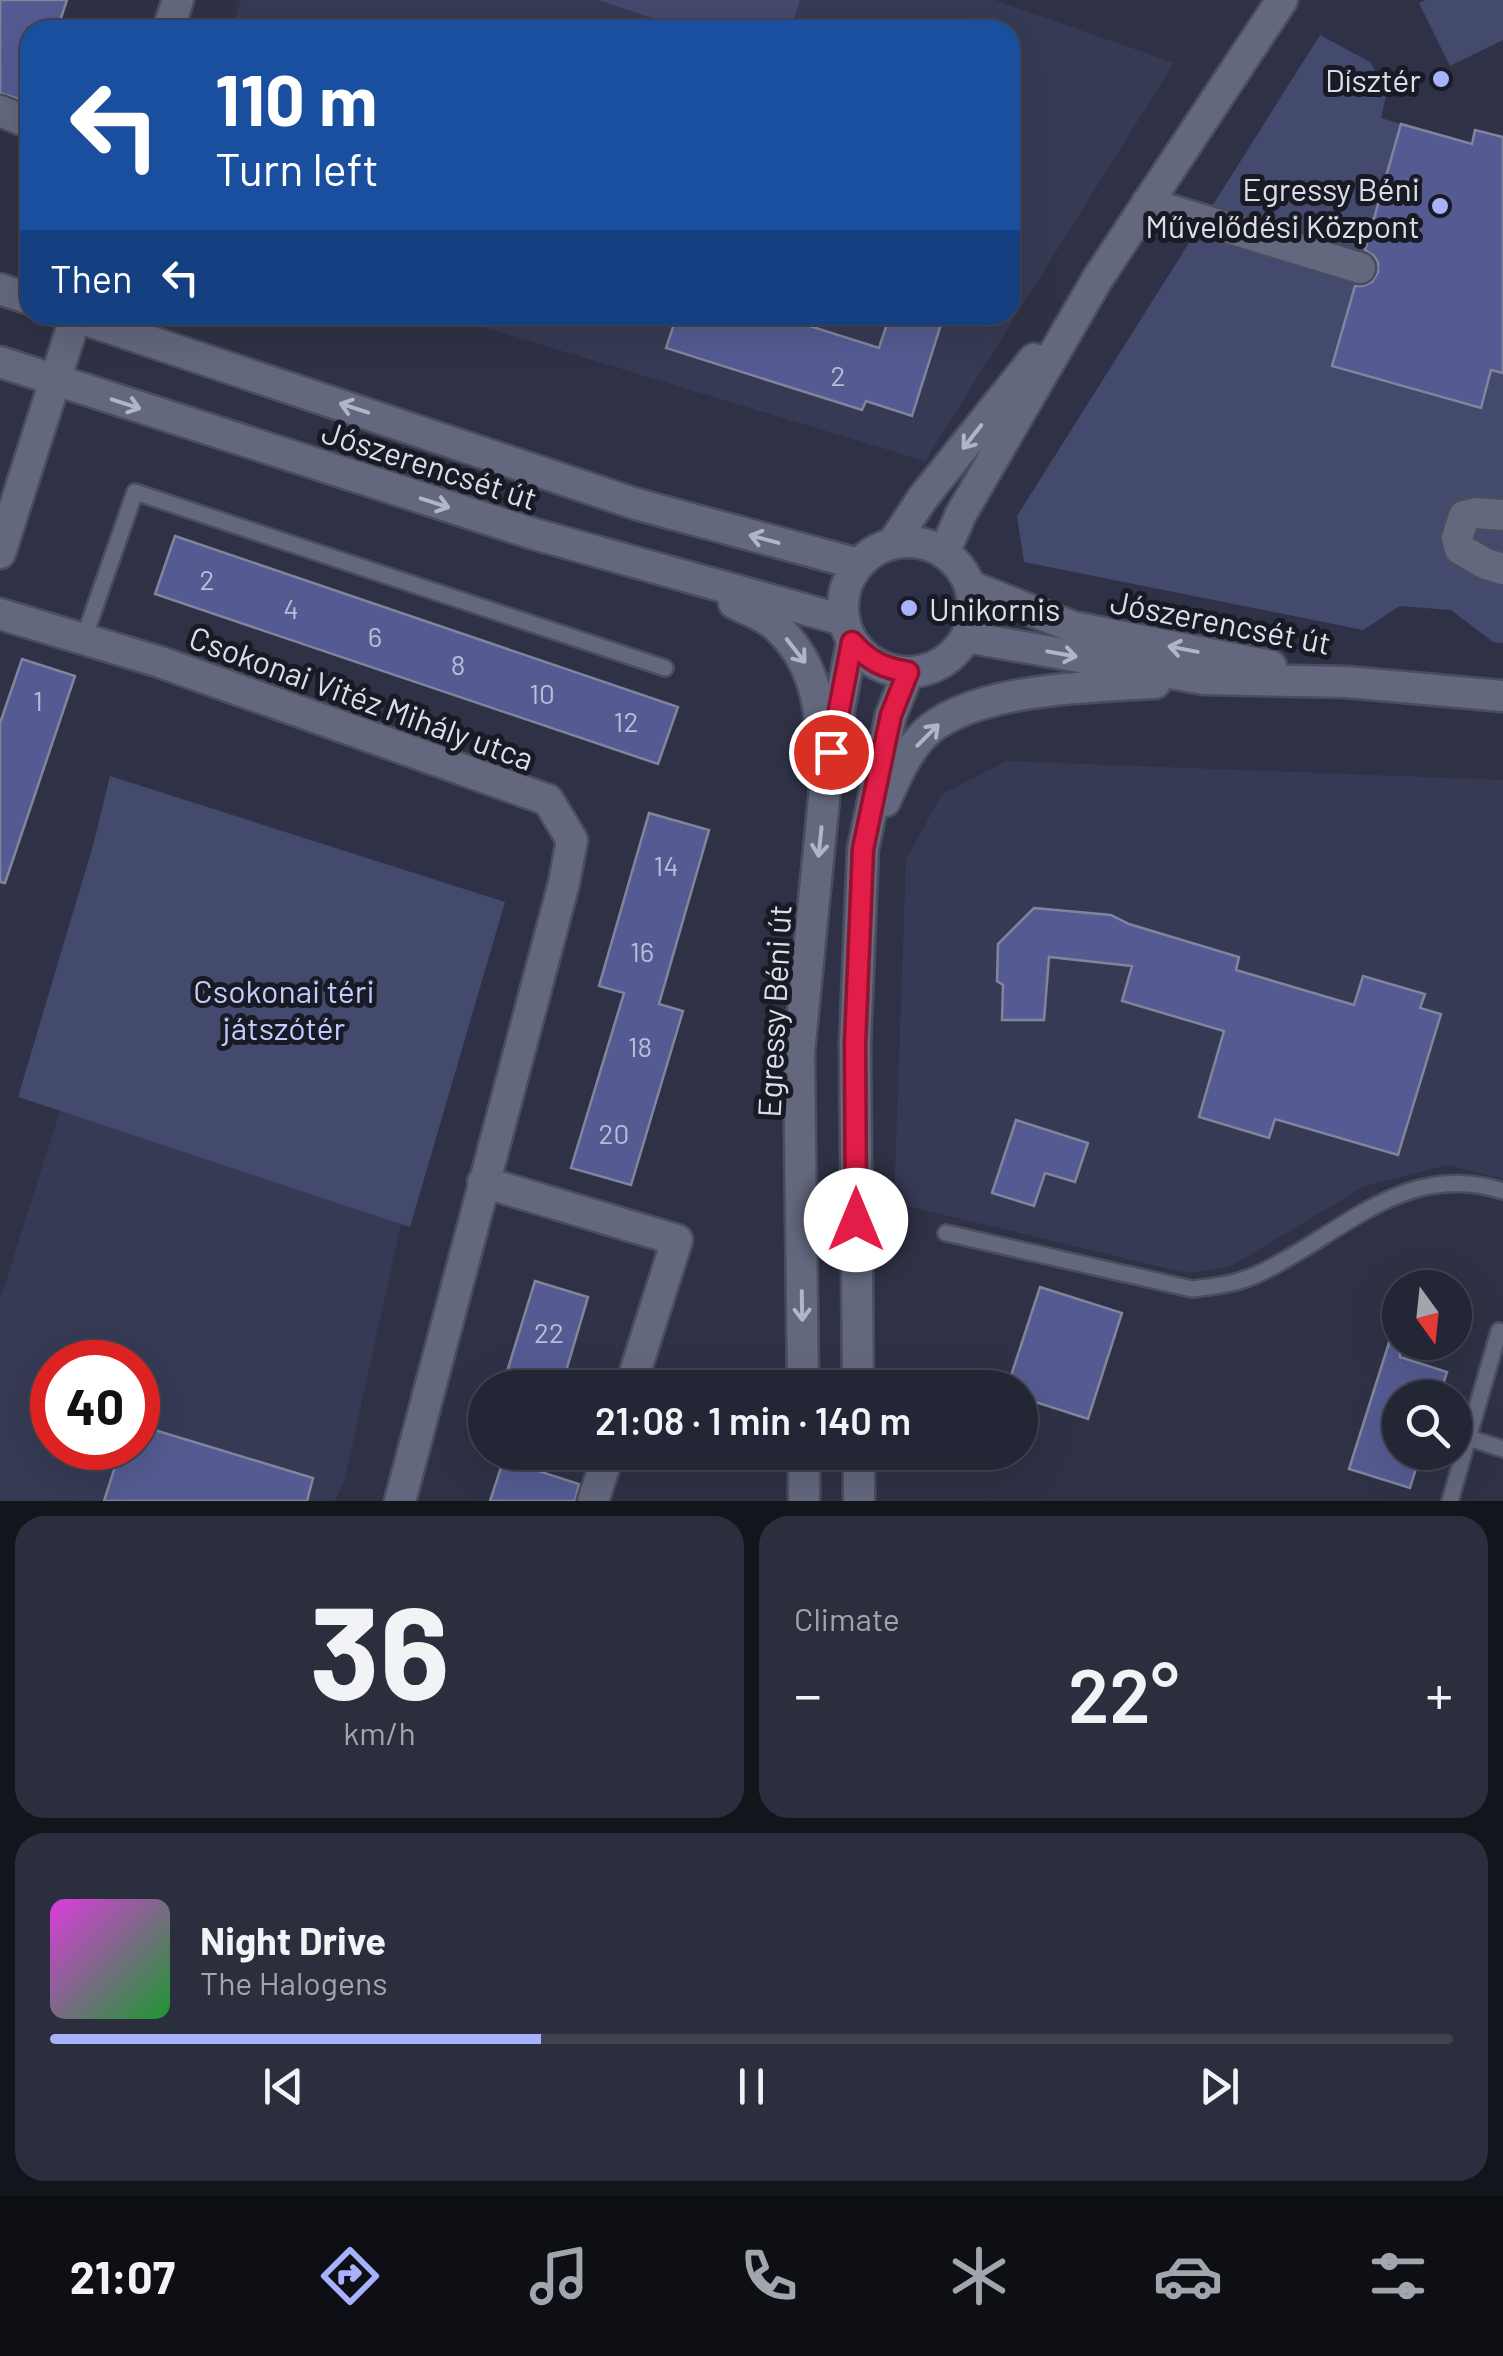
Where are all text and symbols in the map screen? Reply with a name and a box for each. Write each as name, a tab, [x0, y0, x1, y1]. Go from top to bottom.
text: 110 m	[215, 56, 377, 140]
icon: left	[50, 60, 180, 190]
place label: Dísztér	[1325, 60, 1421, 98]
marker: Dísztér	[1430, 68, 1452, 90]
text: Turn left	[215, 141, 379, 195]
place label: Egressy Béni Művelődési Központ	[1145, 169, 1420, 244]
marker: Egressy Béni Művelődési Központ	[1429, 195, 1451, 217]
icon: left	[153, 250, 208, 305]
text: Then	[50, 255, 133, 301]
house number: 2	[830, 358, 846, 392]
one-way arrow	[109, 396, 141, 414]
one-way arrow	[339, 398, 370, 416]
street label: Jószerencsét út	[318, 411, 542, 517]
one-way arrow	[961, 423, 983, 449]
one-way arrow	[419, 495, 451, 513]
one-way arrow	[749, 529, 780, 547]
house number: 2	[199, 562, 215, 596]
street label: Jószerencsét út	[1108, 581, 1334, 661]
place label: Unikornis	[929, 589, 1060, 627]
house number: 4	[283, 591, 299, 625]
marker: Unikornis	[898, 597, 920, 619]
street label: Csokonai Vitéz Mihály utca	[185, 617, 539, 777]
house number: 6	[368, 619, 382, 653]
one-way arrow	[784, 637, 806, 663]
one-way arrow	[1168, 638, 1200, 657]
one-way arrow	[1045, 645, 1078, 664]
house number: 8	[451, 647, 465, 681]
house number: 10	[529, 676, 555, 710]
house number: 1	[33, 683, 43, 717]
house number: 12	[614, 704, 638, 738]
pin	[789, 710, 874, 795]
one-way arrow	[915, 723, 939, 747]
icon: arrive	[804, 725, 859, 780]
one-way arrow	[810, 825, 829, 857]
house number: 14	[653, 848, 679, 882]
street label: Egressy Béni út	[748, 904, 798, 1118]
house number: 16	[630, 934, 654, 968]
park label: Csokonai téri játszótér	[193, 971, 375, 1046]
house number: 18	[628, 1029, 652, 1063]
house number: 20	[599, 1116, 629, 1150]
position arrow	[804, 1168, 908, 1272]
north arrow	[1382, 1270, 1472, 1360]
map controls	[1382, 1270, 1472, 1470]
one-way arrow	[792, 1288, 812, 1321]
house number: 22	[534, 1315, 564, 1349]
speed limit sign: 40	[30, 1340, 160, 1470]
button: search	[1382, 1380, 1472, 1470]
text: 21:08 · 1 min · 140 m	[595, 1397, 911, 1443]
text: 36	[309, 1570, 450, 1726]
text: Climate	[794, 1599, 900, 1637]
text: 22°	[1068, 1648, 1179, 1738]
text: −	[794, 1660, 822, 1726]
text: +	[1425, 1660, 1453, 1726]
text: km/h	[343, 1713, 416, 1751]
text: Night Drive	[200, 1917, 386, 1963]
text: The Halogens	[200, 1963, 388, 2001]
icon: previous	[256, 2059, 311, 2114]
icon: pause	[724, 2059, 779, 2114]
icon: next	[1192, 2059, 1247, 2114]
icon: directions	[315, 2241, 385, 2311]
icon: music	[524, 2241, 594, 2311]
icon: phone	[734, 2241, 804, 2311]
icon: climate	[944, 2241, 1014, 2311]
icon: car	[1153, 2241, 1223, 2311]
icon: filters	[1363, 2241, 1433, 2311]
text: 21:07	[70, 2249, 175, 2303]

